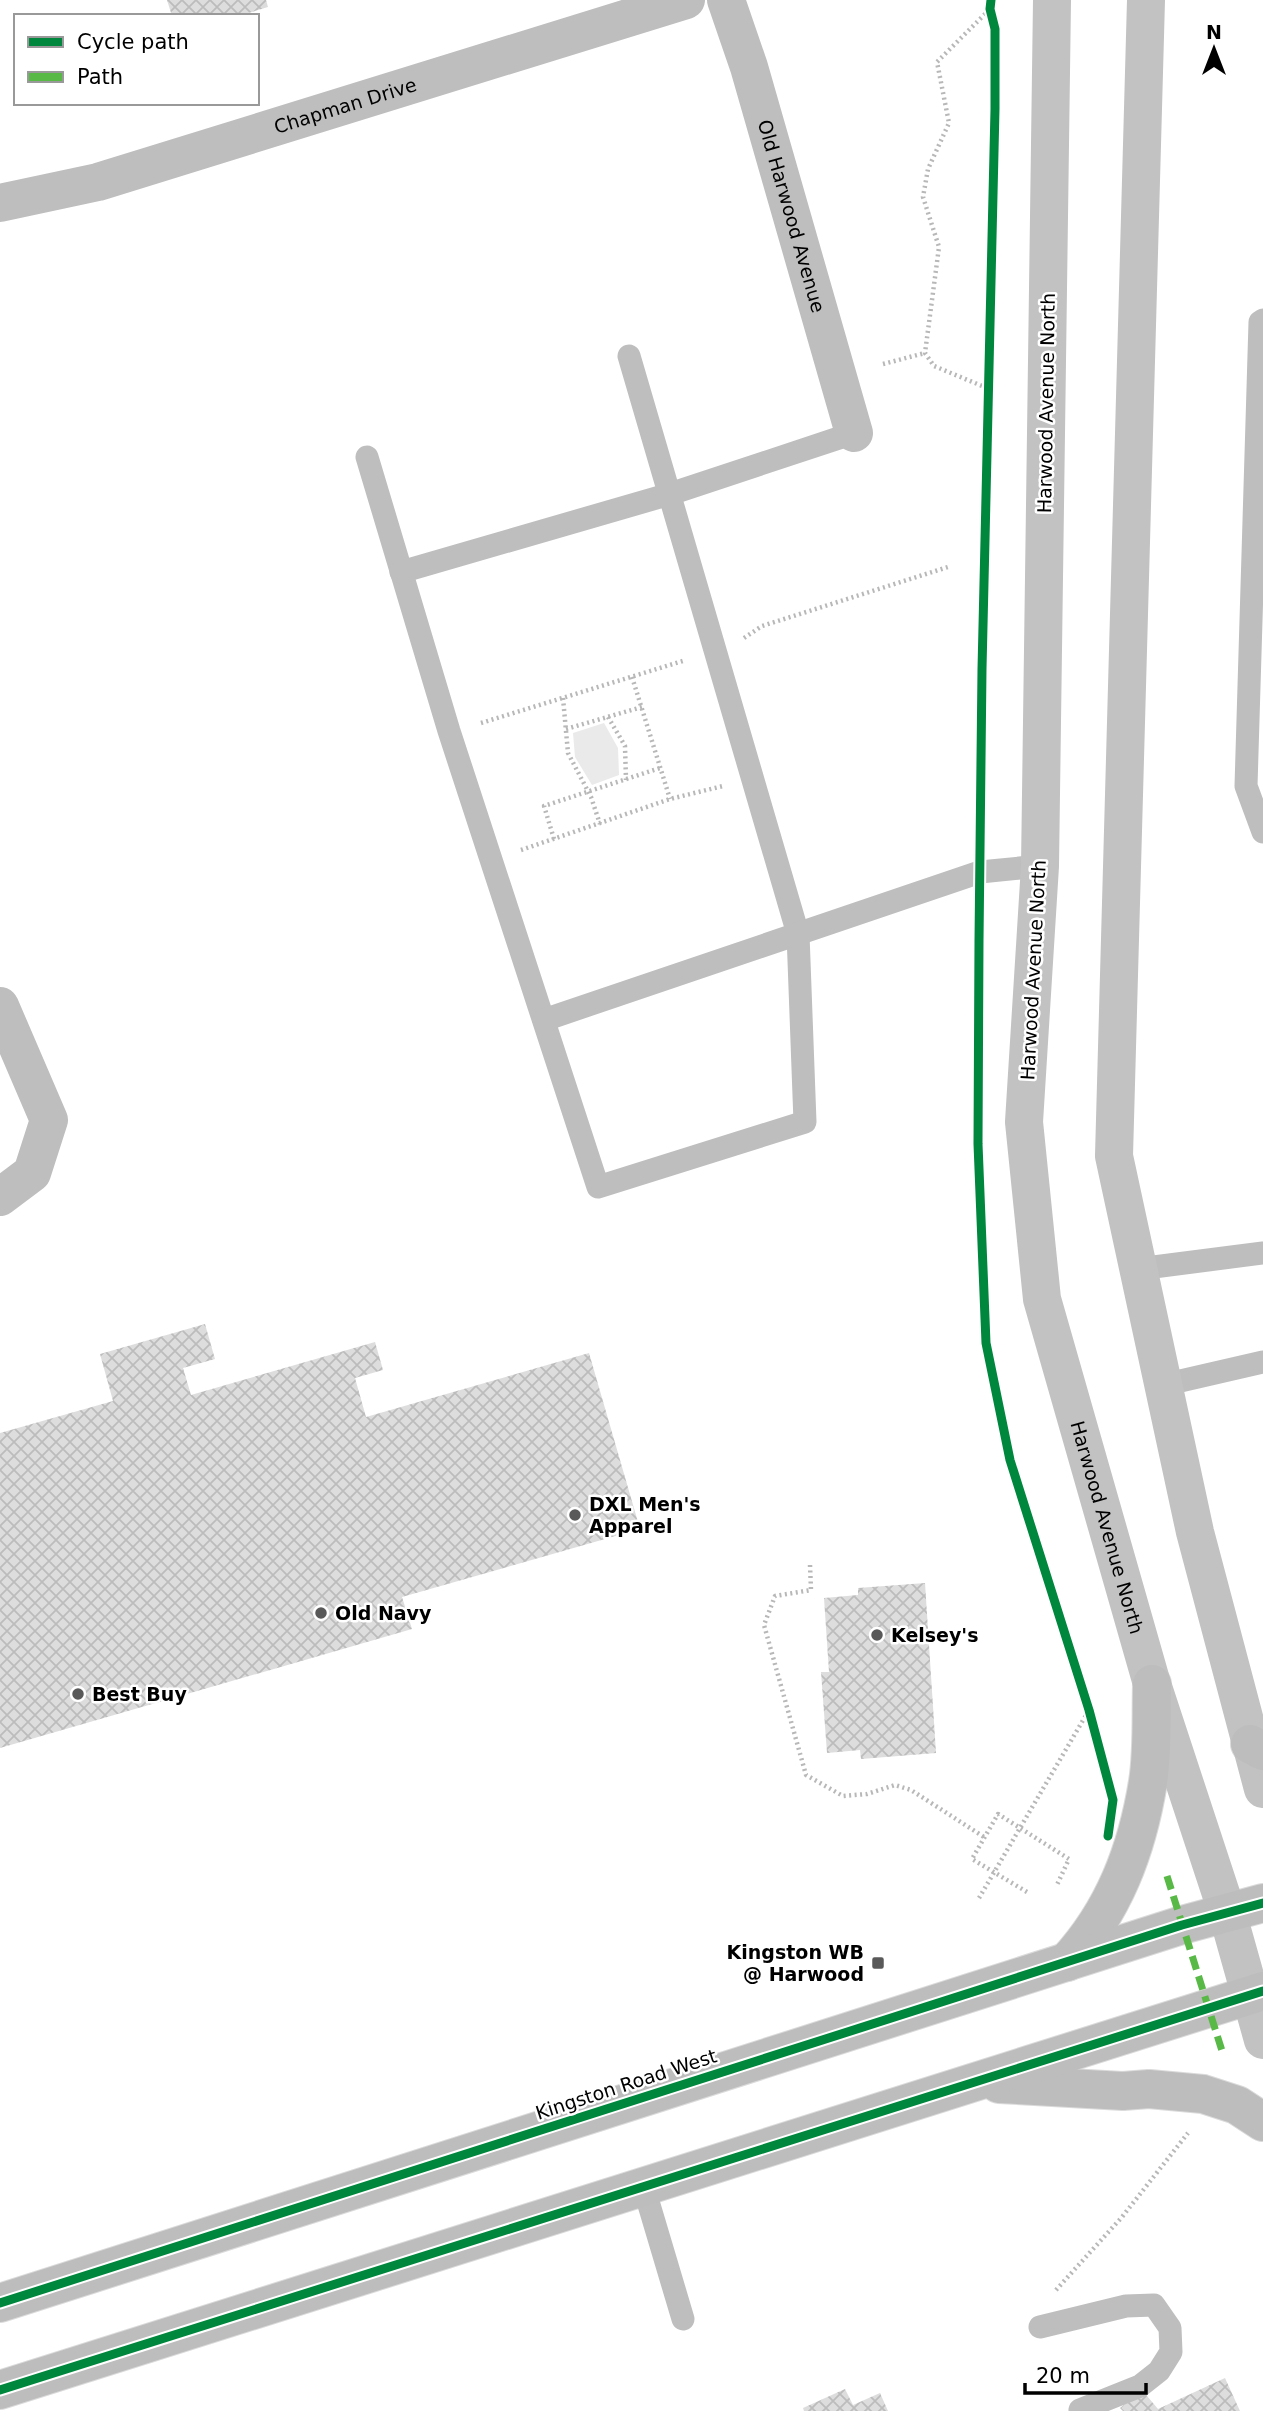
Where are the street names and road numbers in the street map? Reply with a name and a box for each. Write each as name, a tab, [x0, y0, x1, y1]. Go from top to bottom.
street label: Chapman Drive	[271, 73, 419, 138]
street label: Old Harwood Avenue	[754, 117, 830, 315]
street label: Harwood Avenue North	[1033, 293, 1059, 513]
street label: Harwood Avenue North	[1016, 859, 1050, 1081]
street label: Harwood Avenue North	[1066, 1418, 1148, 1636]
street label: Kingston Road West	[533, 2044, 719, 2124]

